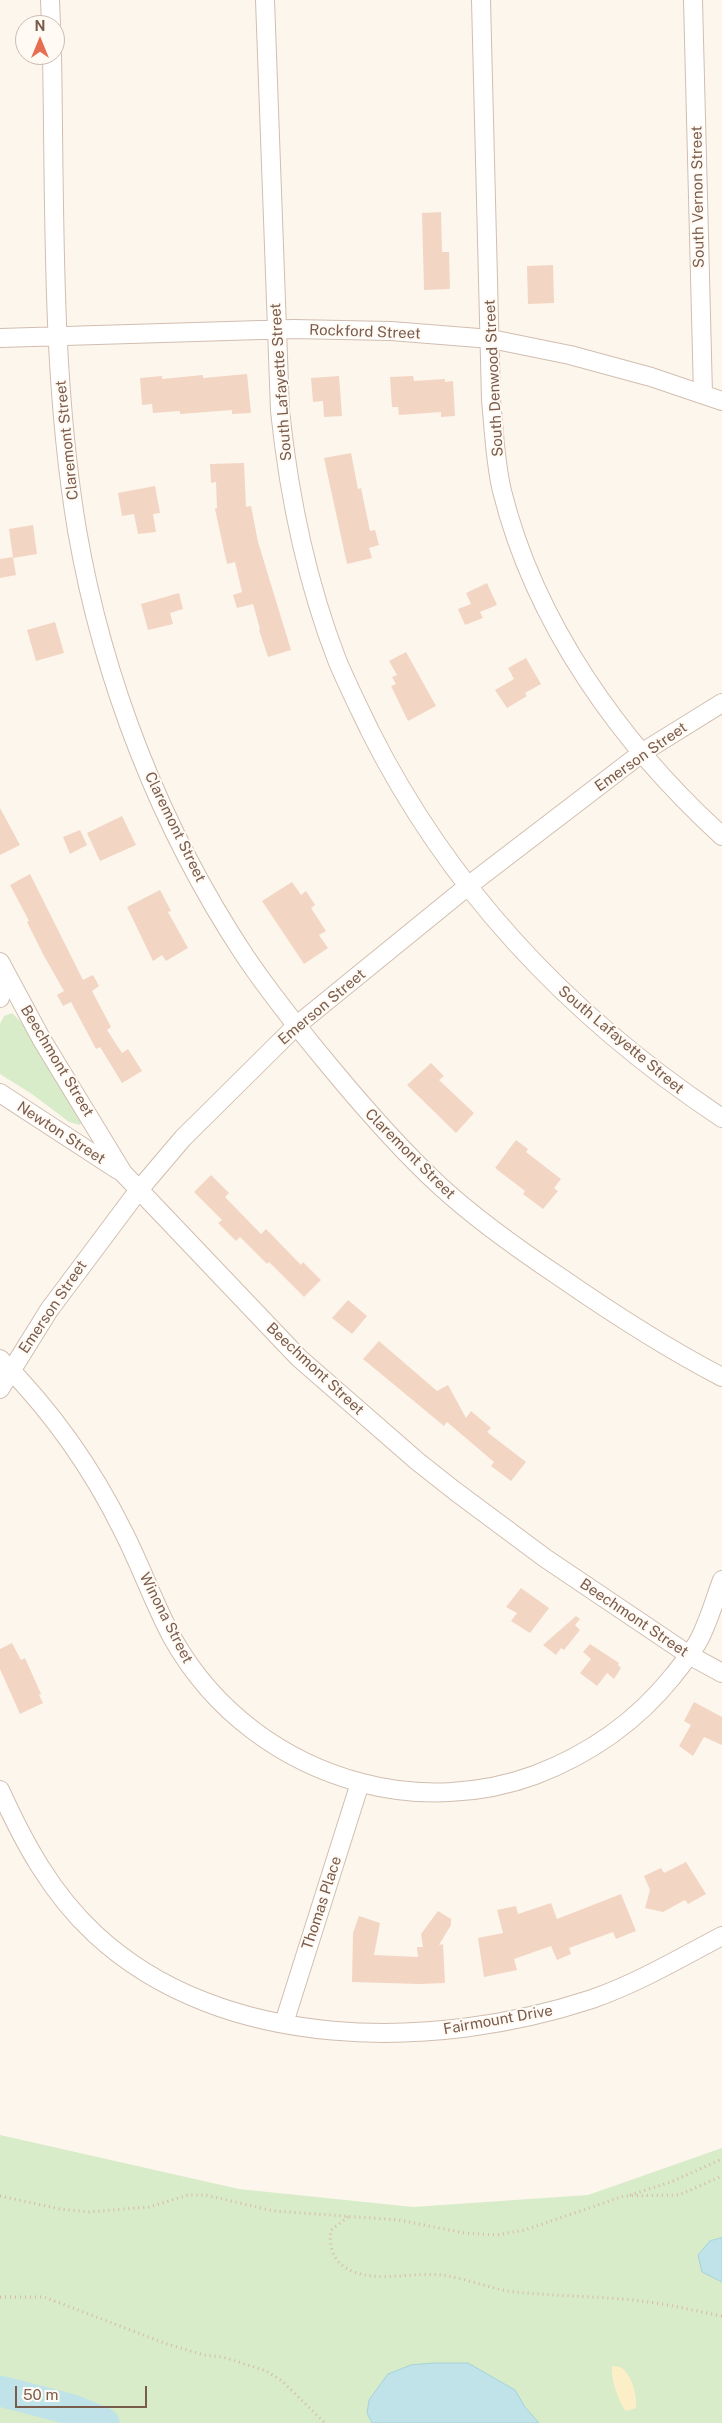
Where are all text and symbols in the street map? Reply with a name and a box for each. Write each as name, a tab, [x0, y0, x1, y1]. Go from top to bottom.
north arrow	[15, 15, 65, 65]
text: N	[35, 18, 45, 34]
street label: South Vernon Street	[688, 126, 708, 268]
street label: South Denwood Street	[481, 299, 507, 457]
street label: South Lafayette Street	[266, 302, 296, 462]
street label: Rockford Street	[309, 321, 421, 343]
street label: Claremont Street	[52, 379, 82, 501]
street label: Emerson Street	[591, 718, 691, 796]
street label: Claremont Street	[141, 769, 209, 885]
street label: Emerson Street	[275, 965, 369, 1049]
street label: South Lafayette Street	[554, 982, 688, 1098]
street label: Beechmont Street	[17, 1002, 97, 1120]
street label: Newton Street	[14, 1098, 108, 1168]
street label: Claremont Street	[361, 1105, 459, 1203]
street label: Emerson Street	[15, 1257, 91, 1357]
street label: Beechmont Street	[262, 1319, 368, 1419]
street label: Winona Street	[135, 1570, 197, 1666]
street label: Beechmont Street	[576, 1575, 692, 1661]
street label: Thomas Place	[298, 1854, 346, 1952]
street label: Fairmount Drive	[442, 2002, 554, 2038]
scale bar	[18, 2376, 150, 2408]
text: 50 m	[23, 2386, 58, 2403]

